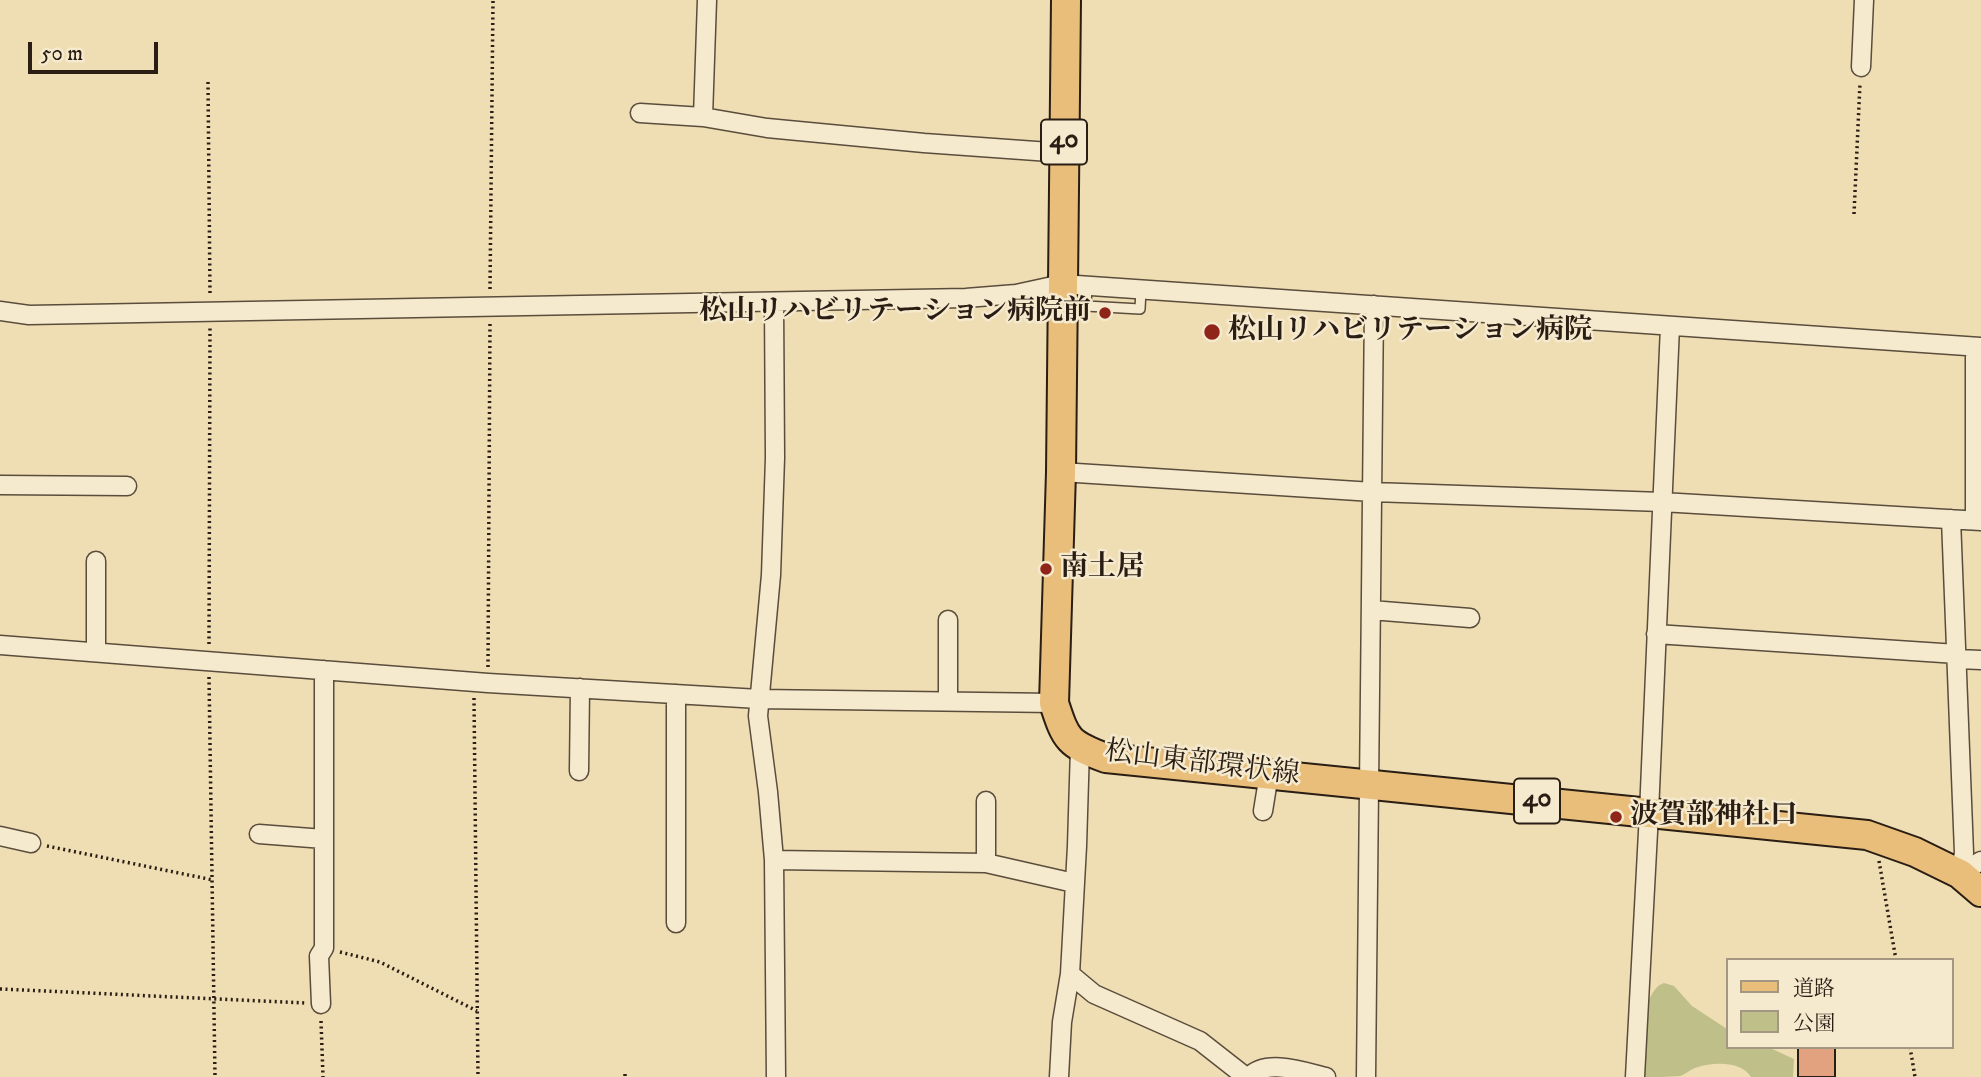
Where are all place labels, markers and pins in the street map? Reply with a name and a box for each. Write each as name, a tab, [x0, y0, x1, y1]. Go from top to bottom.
place label: 松山リハビリテーション病院前	[699, 296, 1091, 330]
marker: 松山リハビリテーション病院前	[1097, 305, 1113, 321]
place label: 松山リハビリテーション病院	[1228, 315, 1592, 349]
marker: 松山リハビリテーション病院	[1202, 322, 1222, 342]
place label: 南土居	[1060, 552, 1144, 586]
marker: 南土居	[1038, 561, 1054, 577]
place label: 波賀部神社口	[1630, 800, 1798, 834]
marker: 波賀部神社口	[1608, 809, 1624, 825]

